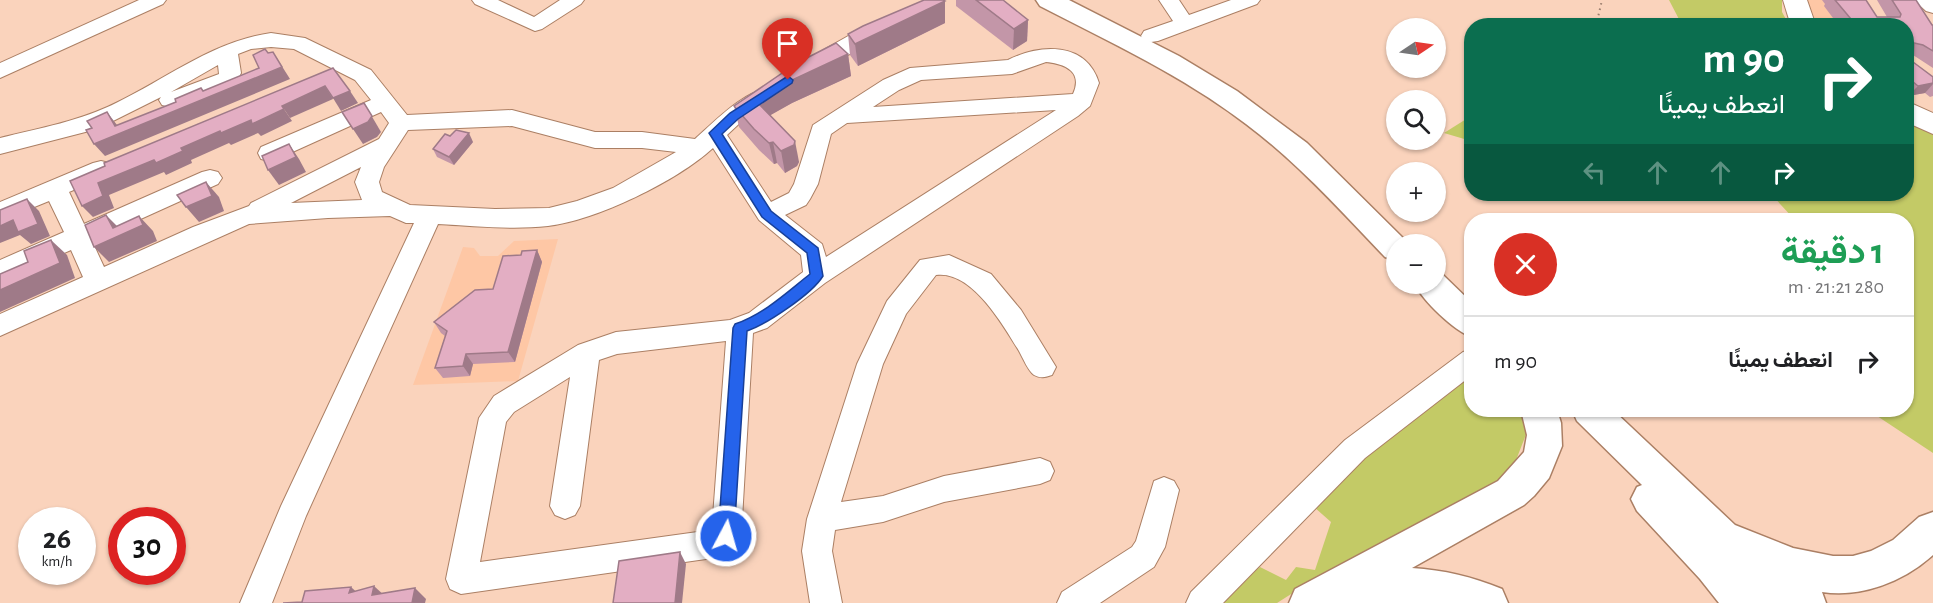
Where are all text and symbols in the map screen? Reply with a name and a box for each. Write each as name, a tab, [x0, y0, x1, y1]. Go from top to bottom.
pin	[762, 18, 813, 80]
north arrow	[1386, 18, 1446, 78]
map controls	[1386, 18, 1446, 294]
icon: arrive	[771, 27, 804, 60]
text: 90 m	[1703, 38, 1785, 80]
icon: right	[1806, 42, 1884, 120]
button: search	[1386, 90, 1446, 150]
text: انعطف يمينًا	[1658, 91, 1785, 118]
icon: left	[1578, 156, 1611, 189]
icon: ahead	[1641, 156, 1674, 189]
icon: ahead	[1704, 156, 1737, 189]
icon: right	[1767, 156, 1800, 189]
button: +	[1386, 162, 1446, 222]
button: close	[1494, 233, 1557, 296]
button: −	[1386, 234, 1446, 294]
text: 1 دقيقة	[1781, 234, 1884, 270]
text: 280 m · 21:21	[1788, 277, 1884, 297]
icon: right	[1851, 345, 1884, 378]
text: انعطف يمينًا	[1728, 349, 1833, 371]
text: 90 m	[1494, 350, 1537, 372]
position arrow	[694, 504, 758, 568]
speed limit sign: 30	[108, 507, 186, 585]
text: 26	[43, 524, 71, 554]
text: km/h	[42, 554, 72, 569]

